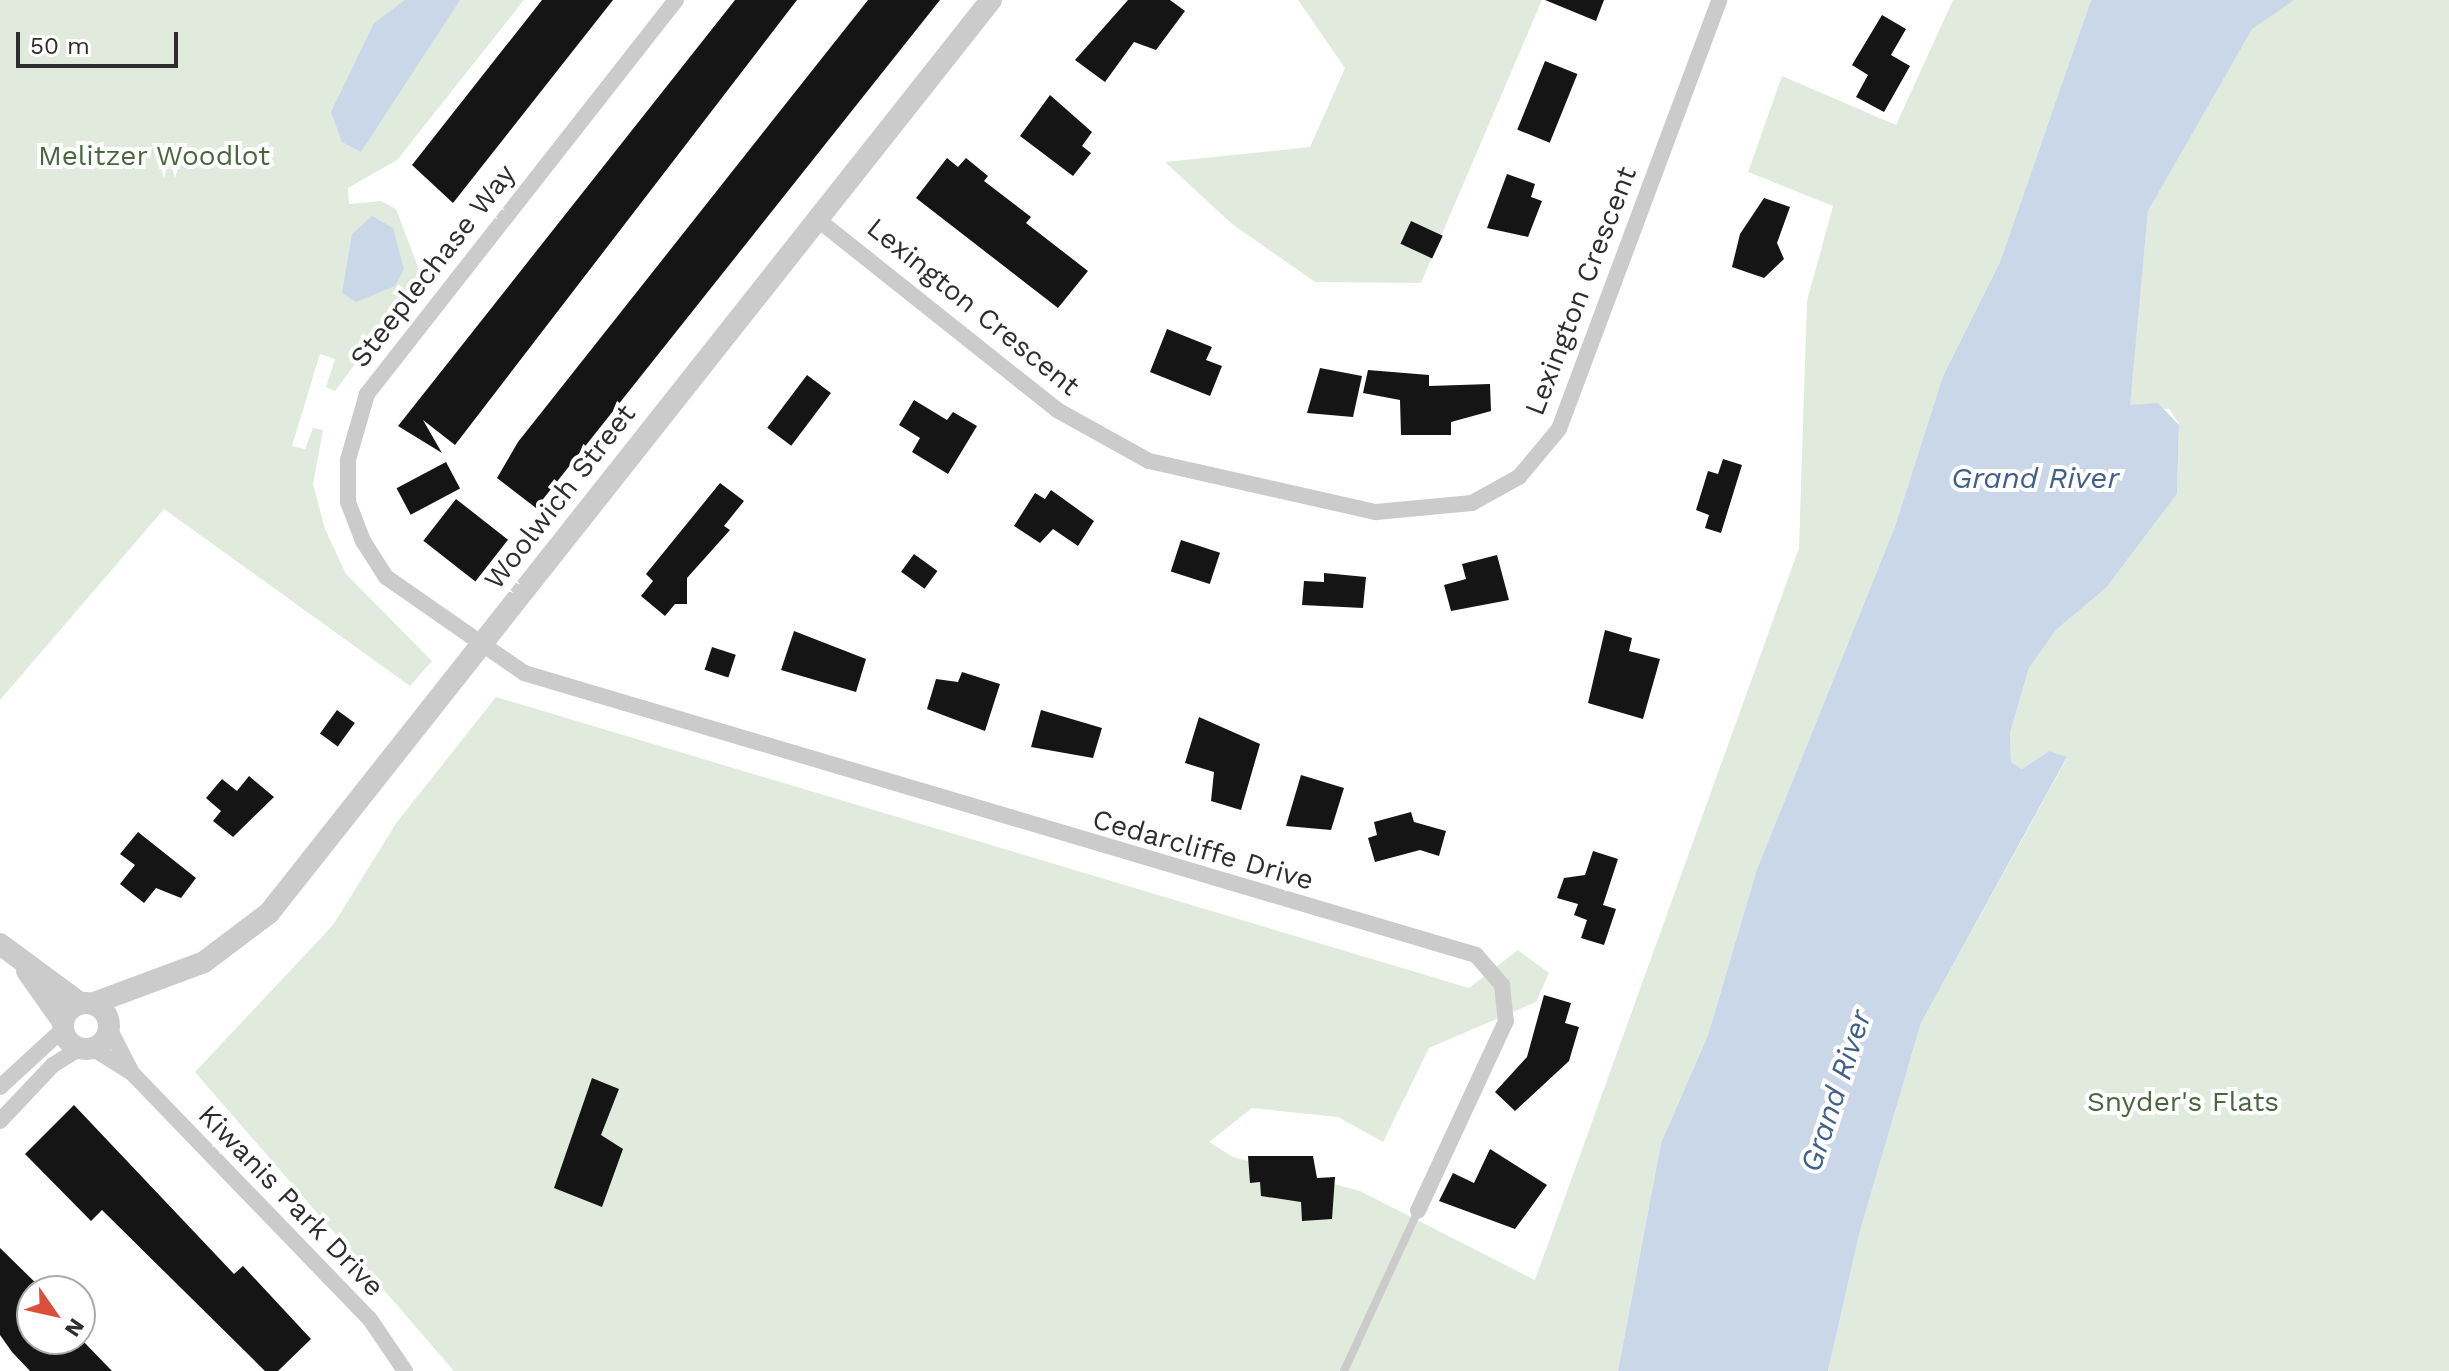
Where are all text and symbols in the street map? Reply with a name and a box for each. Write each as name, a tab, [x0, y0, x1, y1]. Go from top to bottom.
scale bar	[20, 16, 182, 66]
text: 50 m	[30, 32, 90, 60]
park label: Melitzer Woodlot	[37, 139, 271, 173]
street label: Steeplechase Way	[343, 158, 523, 374]
street label: Lexington Crescent	[1518, 162, 1644, 420]
street label: Lexington Crescent	[860, 211, 1086, 403]
street label: Woolwich Street	[477, 398, 643, 596]
water label: Grand River	[1951, 460, 2119, 496]
street label: Cedarcliffe Drive	[1089, 802, 1317, 898]
water label: Grand River	[1793, 1005, 1879, 1177]
park label: Snyder's Flats	[2087, 1085, 2279, 1119]
street label: Kiwanis Park Drive	[191, 1098, 391, 1304]
north arrow	[16, 1275, 96, 1355]
text: N	[60, 1314, 90, 1341]

